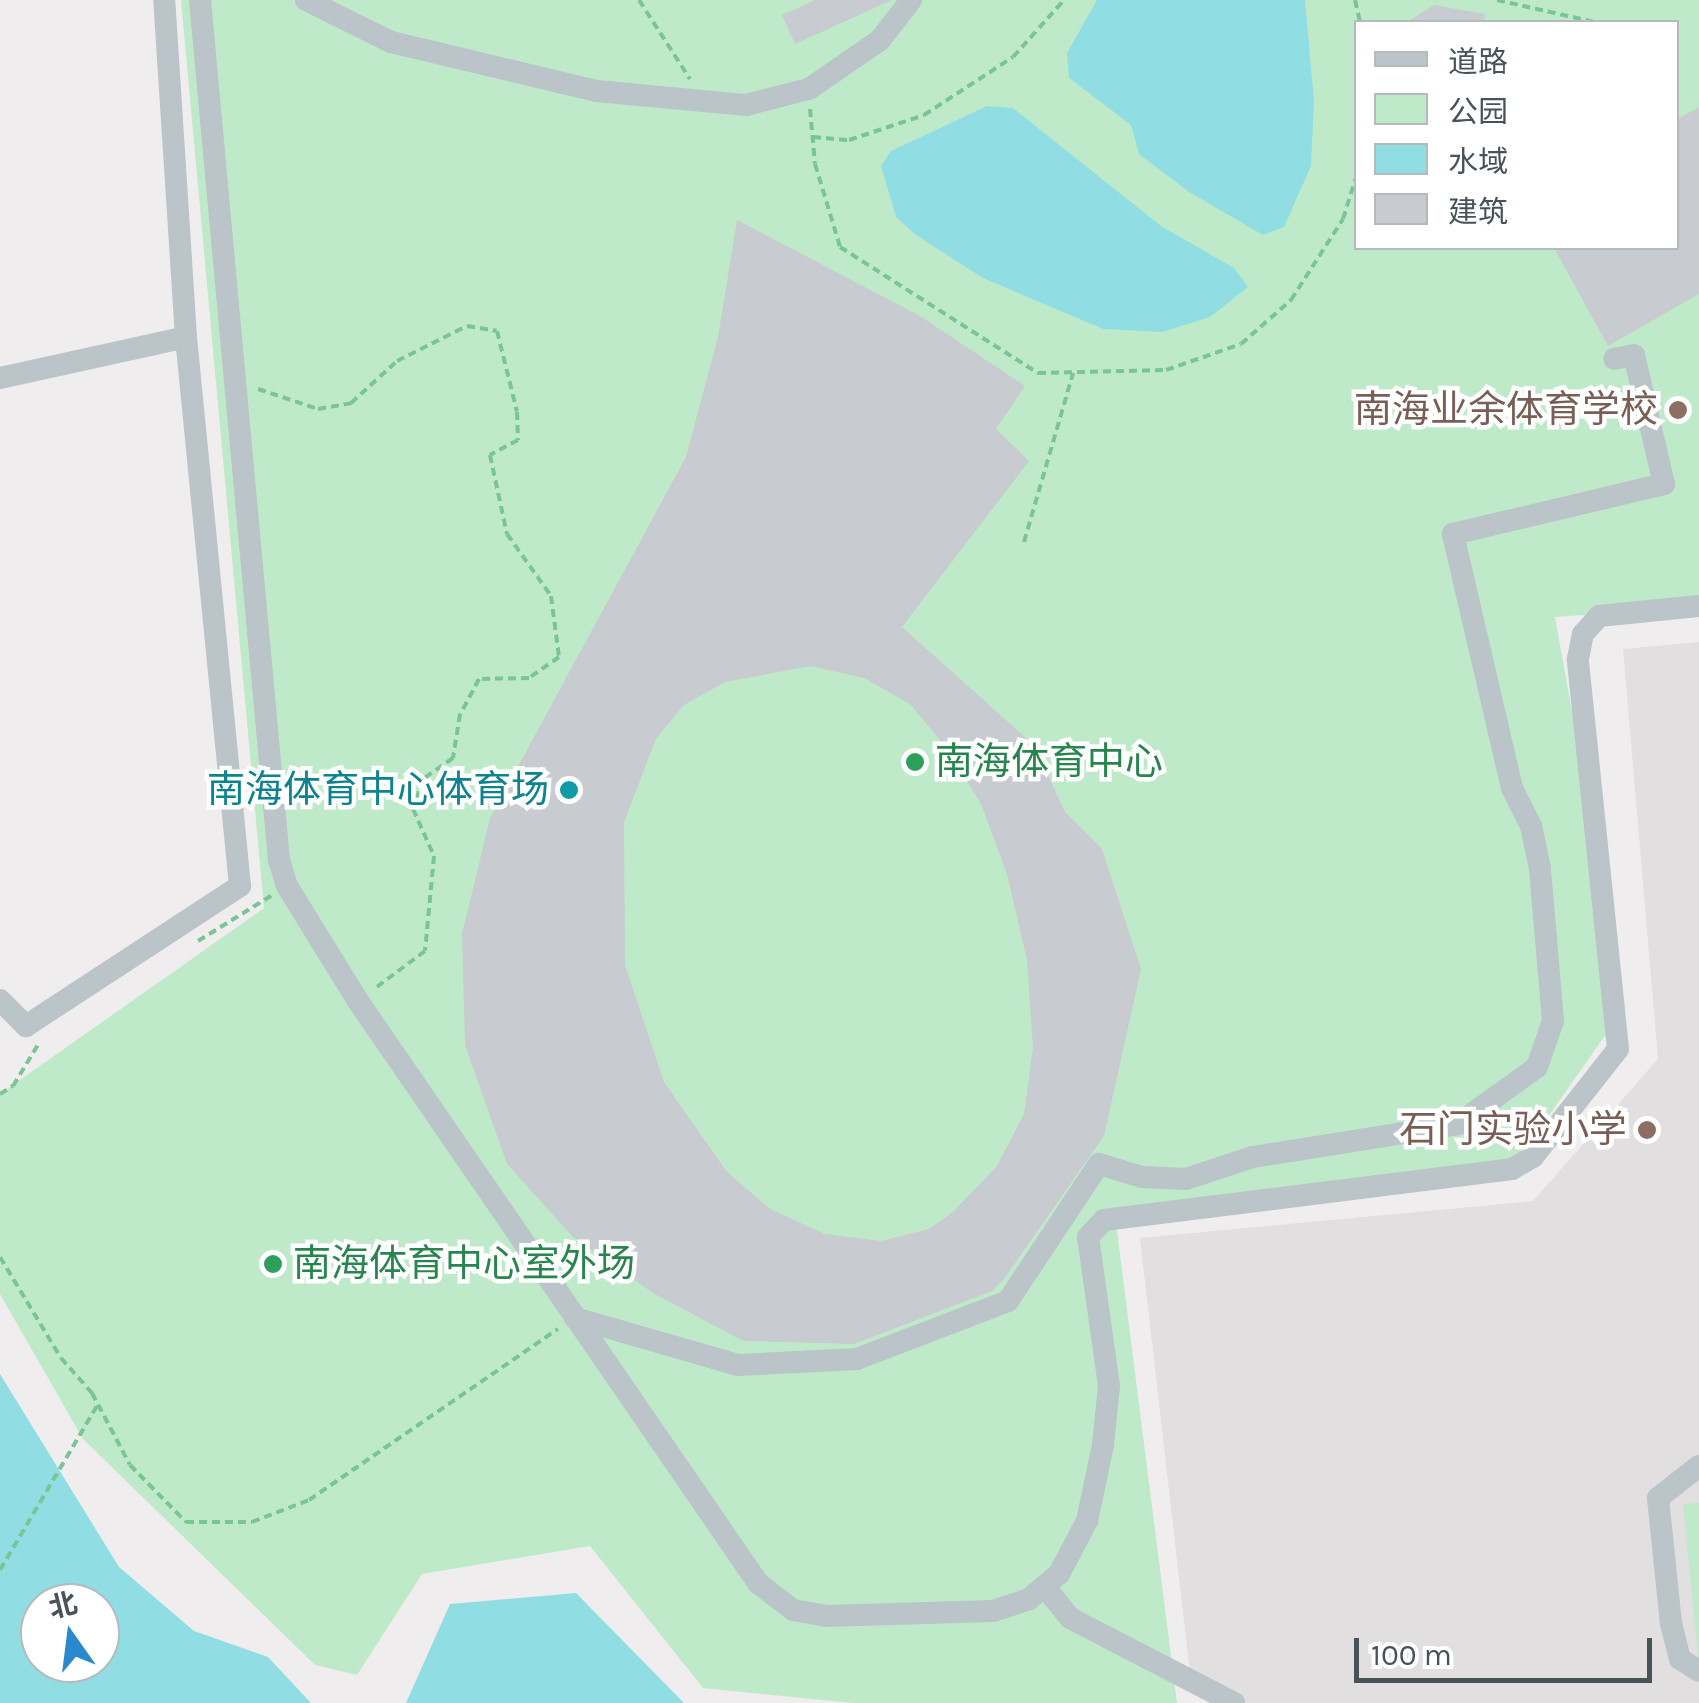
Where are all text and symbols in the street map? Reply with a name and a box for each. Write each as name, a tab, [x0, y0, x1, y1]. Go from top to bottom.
legend	[1354, 20, 1679, 250]
text: 道路	[1448, 44, 1508, 80]
text: 公园	[1448, 94, 1508, 130]
text: 水域	[1448, 144, 1508, 180]
text: 建筑	[1448, 194, 1508, 230]
place label: 南海业余体育学校	[1354, 387, 1658, 433]
marker: 南海业余体育学校	[1667, 399, 1689, 421]
place label: 南海体育中心	[935, 739, 1163, 785]
marker: 南海体育中心	[904, 751, 926, 773]
place label: 南海体育中心体育场	[207, 767, 549, 813]
marker: 南海体育中心体育场	[558, 779, 580, 801]
place label: 石门实验小学	[1399, 1107, 1627, 1153]
marker: 石门实验小学	[1636, 1119, 1658, 1141]
place label: 南海体育中心室外场	[293, 1241, 635, 1287]
marker: 南海体育中心室外场	[262, 1253, 284, 1275]
north arrow	[20, 1583, 120, 1683]
text: 北	[46, 1586, 81, 1625]
scale bar	[1359, 1618, 1656, 1680]
text: 100 m	[1371, 1637, 1452, 1673]

